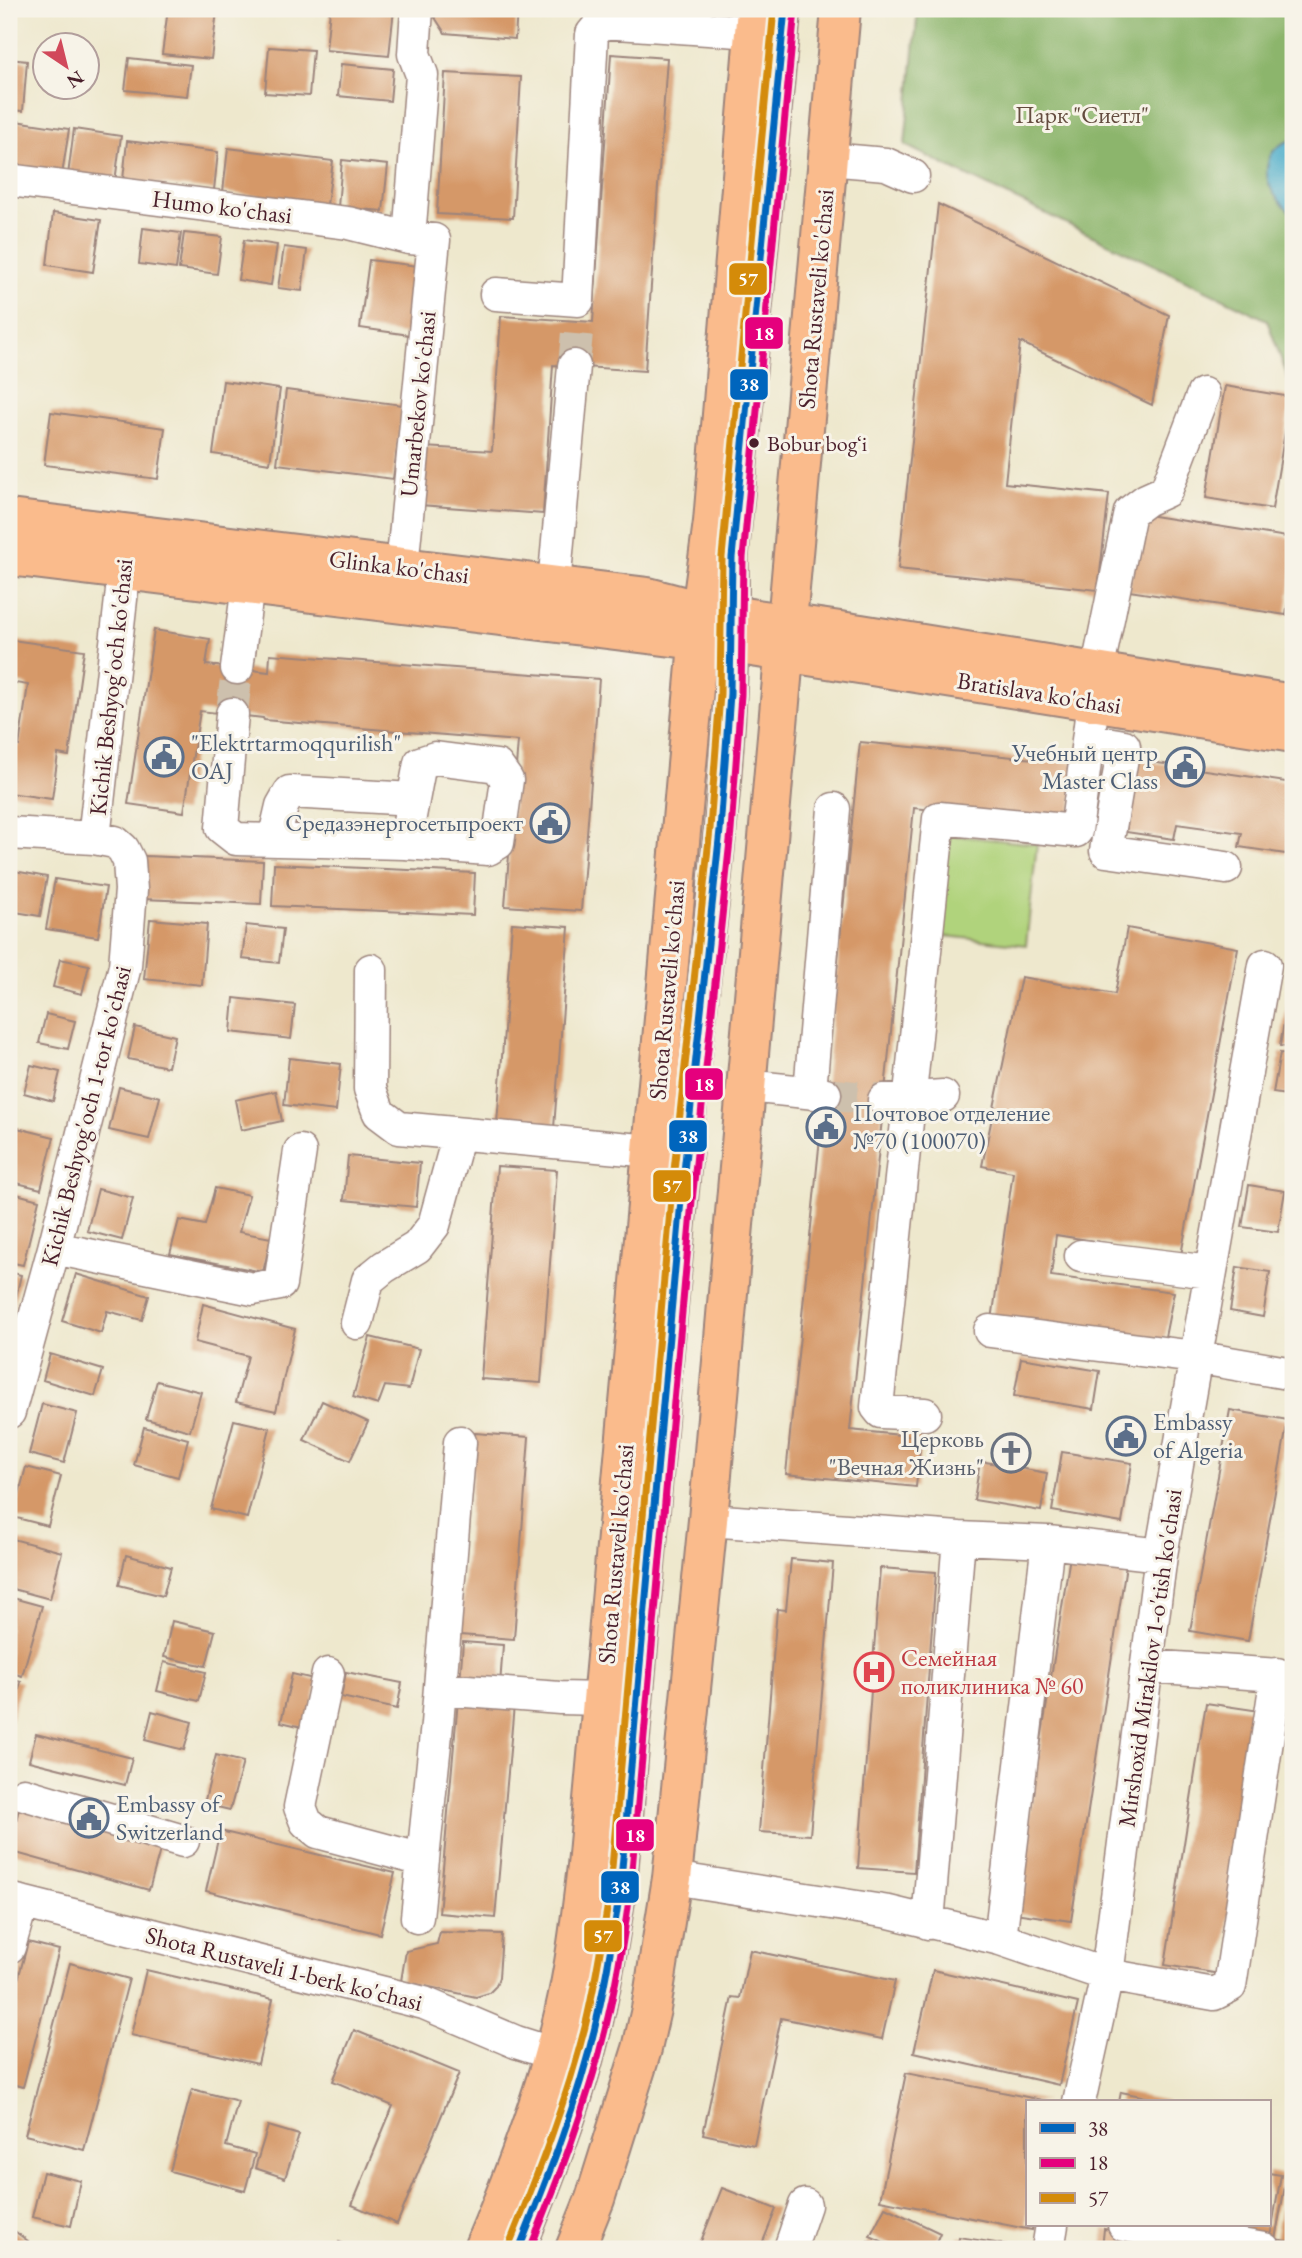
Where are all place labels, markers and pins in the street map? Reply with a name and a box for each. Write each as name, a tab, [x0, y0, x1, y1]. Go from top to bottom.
place label: Bobur bogʻi	[767, 429, 867, 458]
marker: Bobur bogʻi	[747, 436, 761, 450]
place label: "Elektrtarmoqqurilish" OAJ	[191, 727, 401, 786]
public building icon: "Elektrtarmoqqurilish" OAJ	[143, 736, 185, 778]
place label: Учебный центр Master Class	[1011, 737, 1158, 796]
public building icon: Учебный центр Master Class	[1164, 746, 1206, 788]
public building icon: Средазэнергосетьпроект	[529, 802, 571, 844]
place label: Средазэнергосетьпроект	[285, 807, 523, 838]
place label: Почтовое отделение №70 (100070)	[853, 1097, 1050, 1156]
public building icon: Почтовое отделение №70 (100070)	[805, 1106, 847, 1148]
place label: Embassy of Algeria	[1153, 1406, 1243, 1465]
public building icon: Embassy of Algeria	[1105, 1415, 1147, 1457]
place label: Церковь "Вечная Жизнь"	[829, 1423, 984, 1482]
church icon: Церковь "Вечная Жизнь"	[990, 1432, 1032, 1474]
place label: Семейная поликлиника № 60	[901, 1642, 1084, 1701]
hospital icon: Семейная поликлиника № 60	[853, 1651, 895, 1693]
place label: Embassy of Switzerland	[116, 1788, 224, 1847]
public building icon: Embassy of Switzerland	[68, 1797, 110, 1839]

